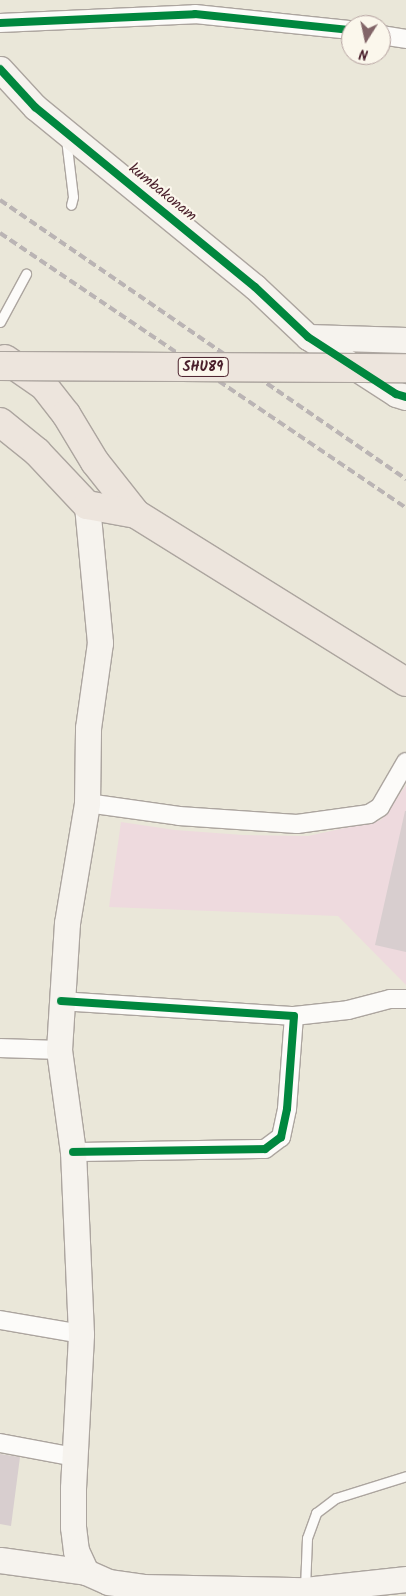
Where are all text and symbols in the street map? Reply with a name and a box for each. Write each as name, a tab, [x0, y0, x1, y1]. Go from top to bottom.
north arrow	[341, 15, 391, 65]
text: N	[357, 42, 370, 65]
street label: kumbakonam	[125, 160, 199, 226]
road number: SHU89	[177, 356, 229, 378]

